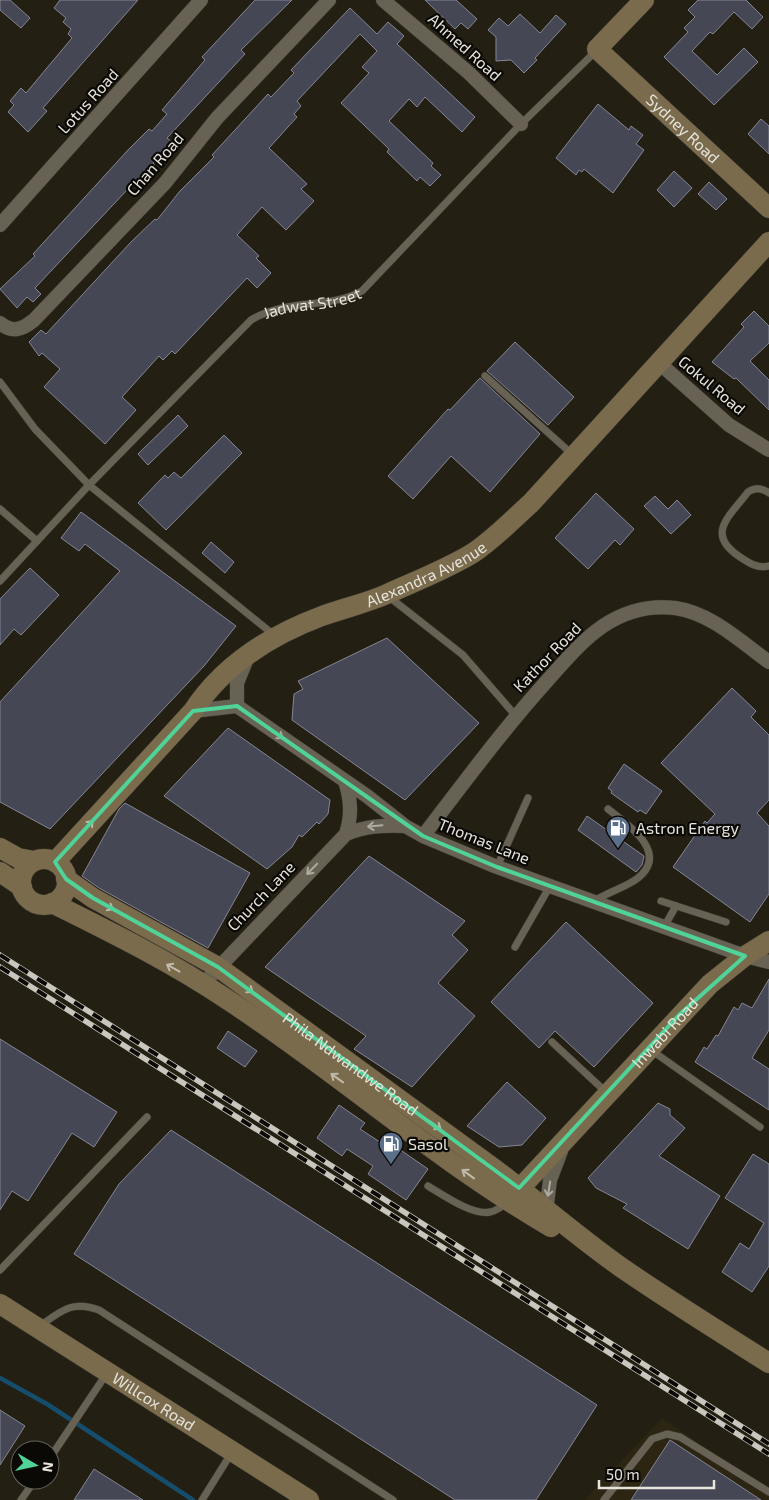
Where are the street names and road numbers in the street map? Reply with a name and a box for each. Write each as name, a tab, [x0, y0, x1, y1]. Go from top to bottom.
street label: Ahmed Road	[425, 9, 506, 84]
street label: Lotus Road	[53, 64, 122, 137]
street label: Sydney Road	[643, 90, 724, 167]
street label: Chan Road	[122, 128, 187, 199]
street label: Jadwat Street	[260, 283, 364, 322]
street label: Gokul Road	[675, 351, 750, 418]
street label: Alexandra Avenue	[363, 537, 490, 610]
street label: Kathor Road	[509, 618, 584, 695]
street label: Thomas Lane	[436, 814, 533, 868]
street label: Church Lane	[223, 857, 299, 934]
street label: Inwabi Road	[627, 993, 702, 1071]
street label: Phila Ndwandwe Road	[280, 1008, 422, 1119]
street label: Willcox Road	[109, 1368, 199, 1434]

